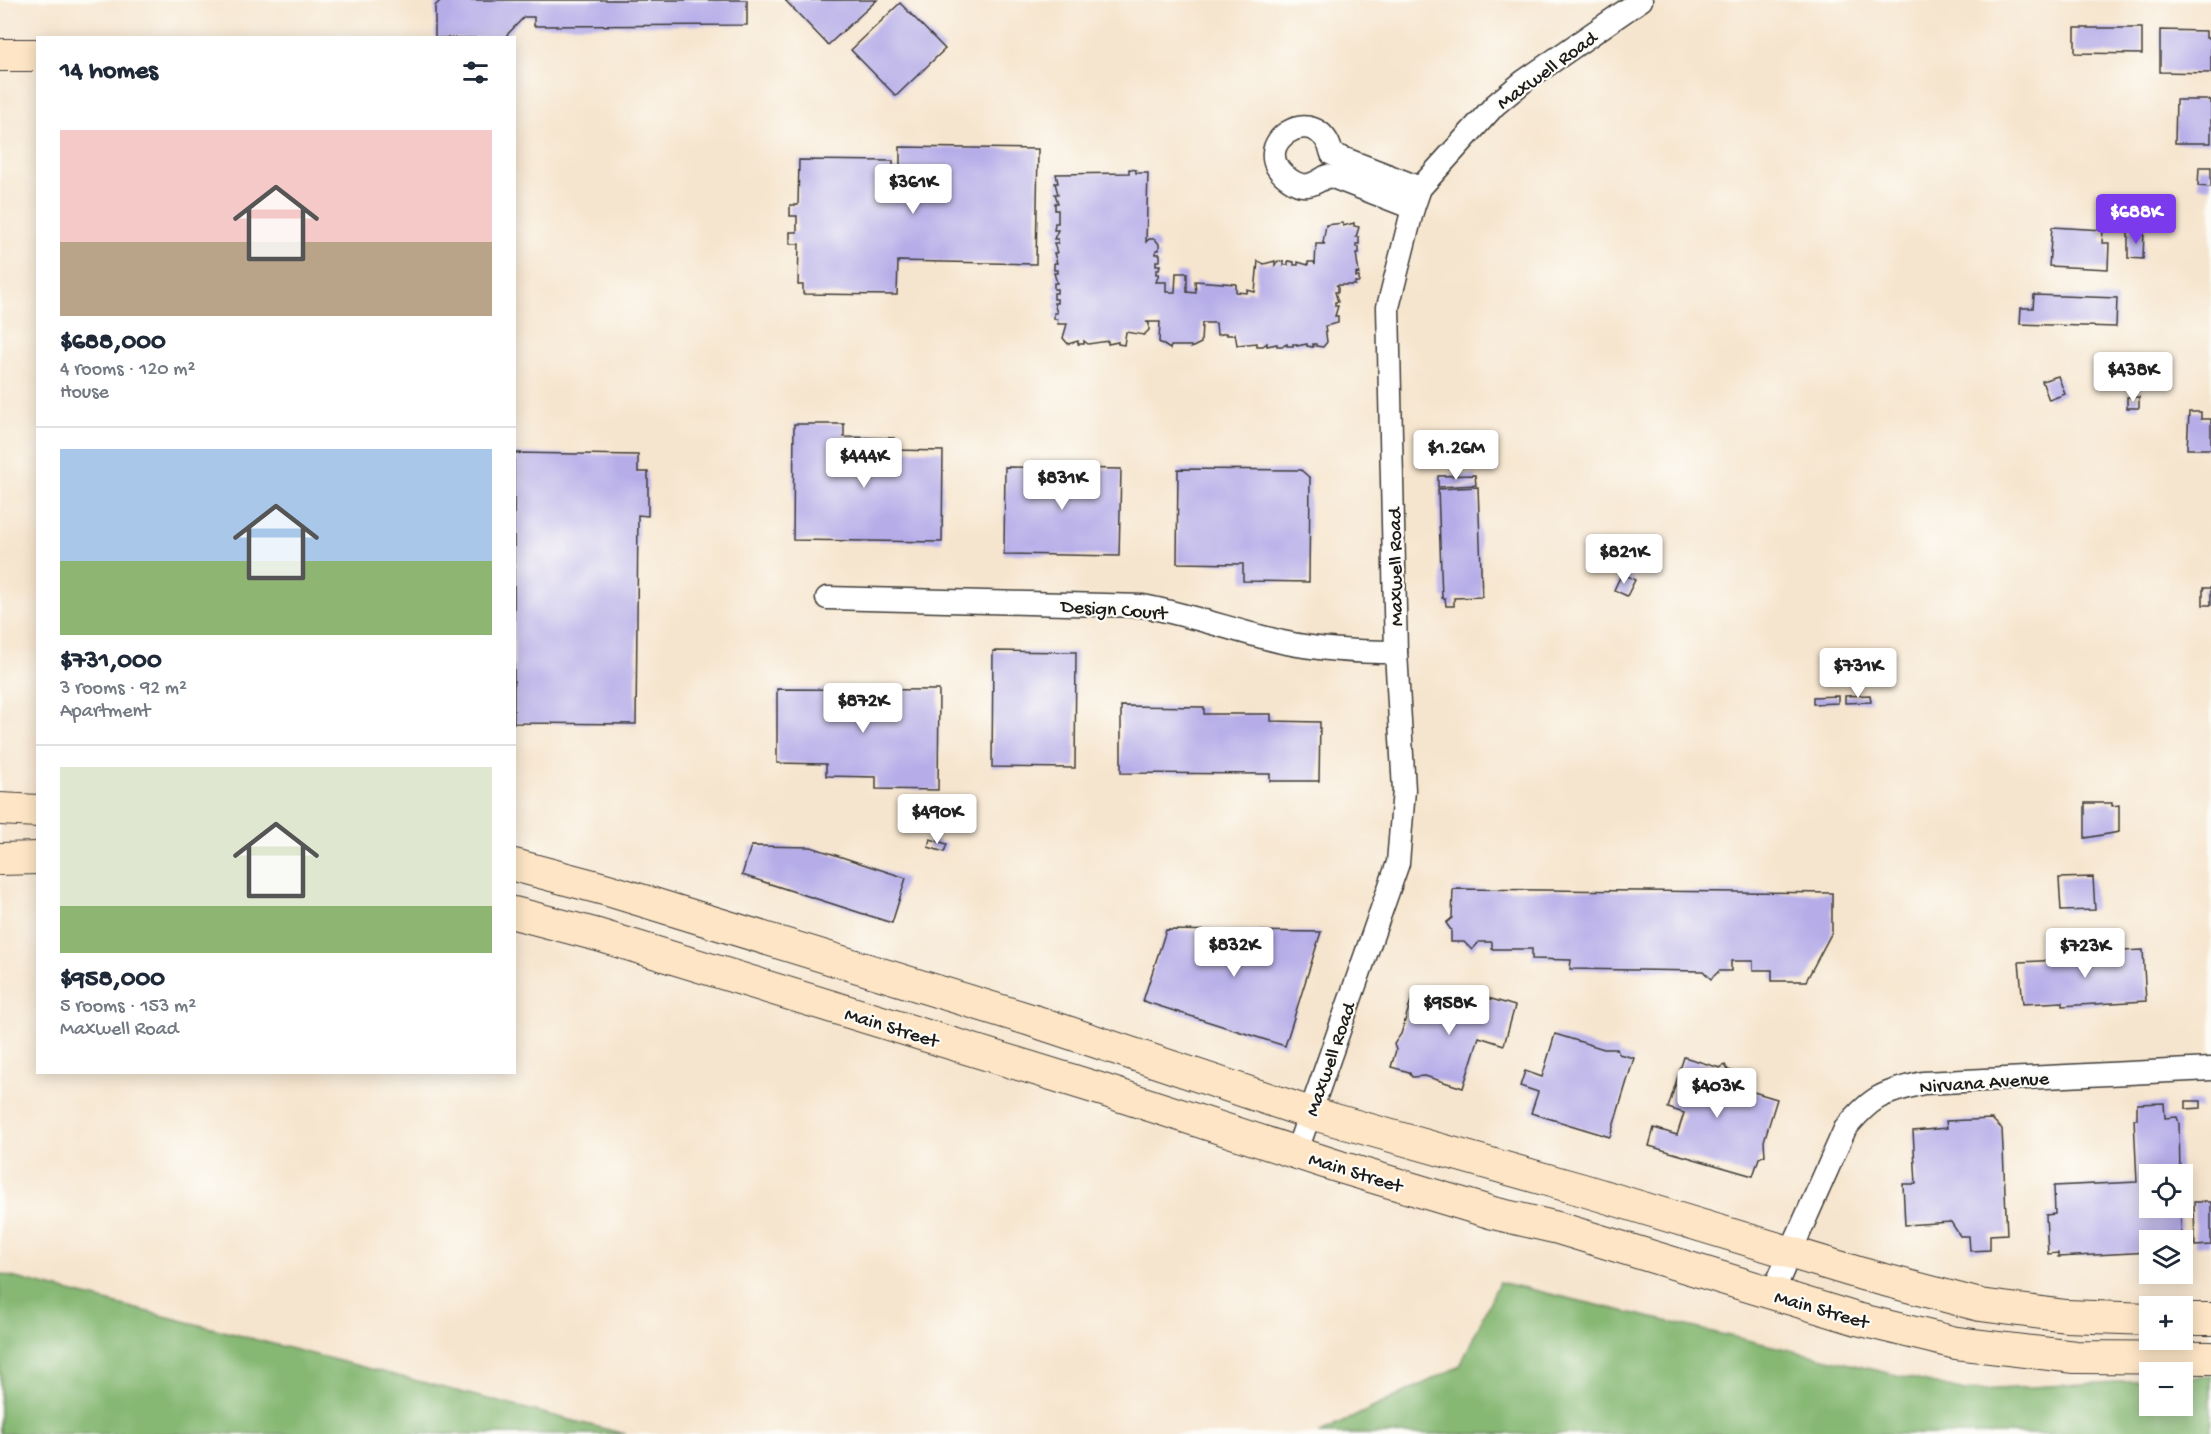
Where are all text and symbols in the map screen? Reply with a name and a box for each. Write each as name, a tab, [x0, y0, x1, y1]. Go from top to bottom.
street label: Maxwell Road	[1493, 26, 1605, 116]
icon: filters	[459, 56, 492, 89]
text: 14 homes	[60, 57, 158, 88]
pin: $361K	[871, 164, 955, 215]
icon: home	[222, 169, 330, 277]
text: $361K	[889, 172, 937, 195]
pin: $688K	[2094, 194, 2178, 245]
text: $688K	[2110, 202, 2162, 225]
text: $688,000	[60, 328, 166, 359]
pin: $438K	[2091, 352, 2175, 403]
text: 4 rooms · 120 m²	[60, 359, 195, 382]
text: $438K	[2108, 360, 2158, 383]
text: House	[60, 382, 109, 405]
pin: $1.26M	[1407, 430, 1505, 481]
pin: $444K	[822, 438, 906, 489]
text: $1.26M	[1427, 438, 1485, 461]
text: $444K	[840, 446, 888, 469]
pin: $831K	[1020, 460, 1104, 511]
text: $831K	[1037, 468, 1087, 491]
icon: home	[222, 488, 330, 596]
street label: Maxwell Road	[1385, 505, 1410, 626]
pin: $821K	[1582, 534, 1666, 585]
text: $821K	[1600, 542, 1648, 565]
street label: Design Court	[1058, 596, 1170, 627]
text: $731,000	[60, 647, 162, 678]
pin: $731K	[1816, 648, 1900, 699]
text: $731K	[1834, 656, 1882, 679]
text: 3 rooms · 92 m²	[60, 678, 187, 701]
pin: $872K	[821, 683, 905, 734]
text: $872K	[837, 691, 889, 714]
text: Apartment	[60, 701, 150, 724]
pin: $490K	[895, 794, 979, 845]
text: $490K	[912, 802, 962, 825]
icon: home	[222, 806, 330, 914]
pin: $832K	[1192, 927, 1276, 978]
pin: $723K	[2043, 928, 2127, 979]
text: $832K	[1208, 935, 1260, 958]
text: $723K	[2060, 936, 2110, 959]
text: $958,000	[60, 965, 165, 996]
pin: $958K	[1407, 985, 1491, 1036]
text: $958K	[1423, 993, 1475, 1016]
text: 5 rooms · 153 m²	[60, 996, 196, 1019]
street label: Maxwell Road	[1302, 998, 1363, 1120]
street label: Main Street	[841, 1004, 942, 1055]
text: Maxwell Road	[60, 1019, 179, 1042]
pin: $403K	[1675, 1068, 1759, 1119]
street label: Nirvana Avenue	[1919, 1068, 2051, 1100]
text: $403K	[1691, 1076, 1743, 1099]
street label: Main Street	[1305, 1149, 1406, 1200]
map controls	[2139, 1164, 2193, 1416]
button: locate	[2139, 1164, 2193, 1218]
button: layers	[2139, 1230, 2193, 1284]
street label: Main Street	[1771, 1287, 1873, 1336]
button: +	[2139, 1296, 2193, 1350]
button: −	[2139, 1362, 2193, 1416]

